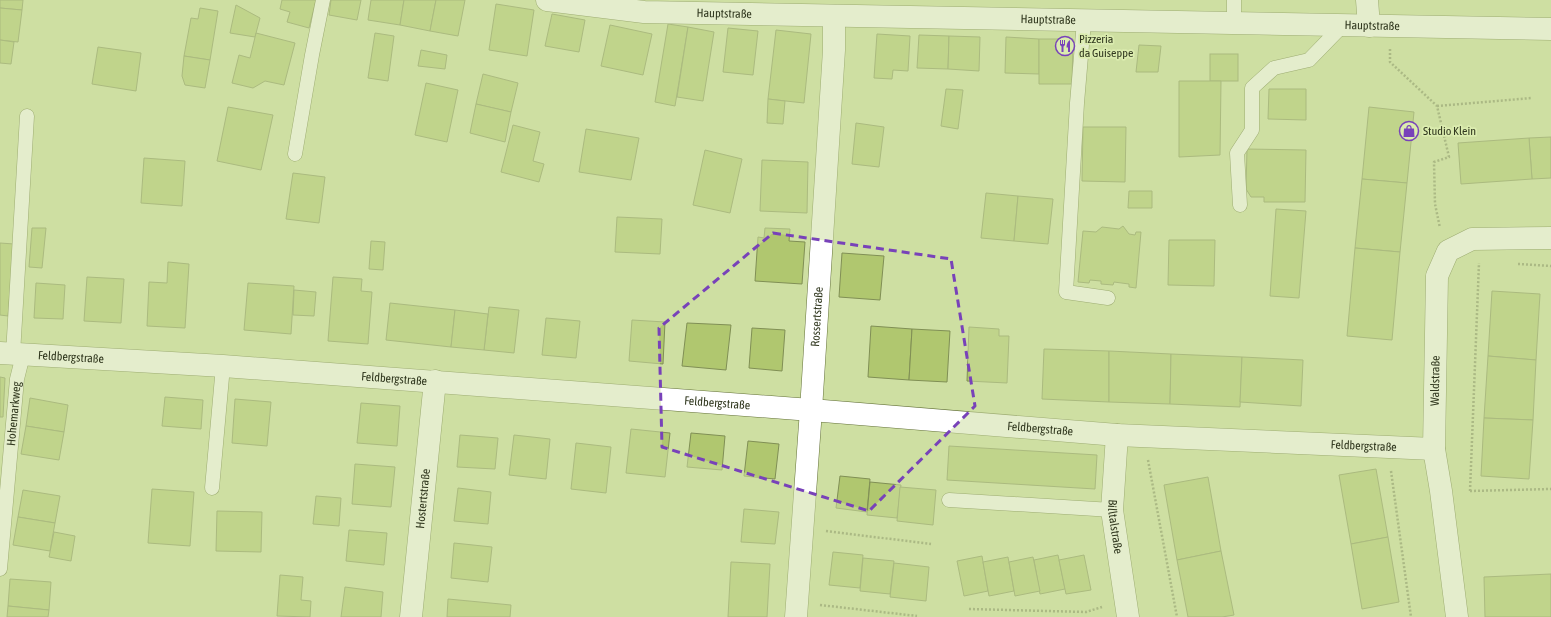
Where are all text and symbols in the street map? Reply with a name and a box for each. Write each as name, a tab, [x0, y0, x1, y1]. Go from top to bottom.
street label: Hauptstraße	[696, 6, 752, 21]
street label: Hauptstraße	[1020, 12, 1076, 27]
street label: Hauptstraße	[1344, 18, 1400, 33]
place label: Pizzeria da Guiseppe	[1079, 32, 1133, 60]
restaurant icon: Pizzeria da Guiseppe	[1054, 35, 1076, 57]
shop icon: Studio Klein	[1398, 120, 1420, 142]
place label: Studio Klein	[1423, 124, 1476, 138]
street label: Rossertstraße	[808, 286, 826, 347]
street label: Feldbergstraße	[37, 348, 104, 366]
street label: Waldstraße	[1428, 355, 1443, 406]
street label: Feldbergstraße	[361, 369, 428, 388]
street label: Hohemarkweg	[4, 380, 24, 446]
street label: Feldbergstraße	[684, 394, 751, 412]
street label: Feldbergstraße	[1007, 419, 1074, 438]
street label: Feldbergstraße	[1330, 437, 1397, 454]
street label: Hostertstraße	[413, 468, 433, 529]
street label: Billtalstraße	[1105, 499, 1125, 555]

